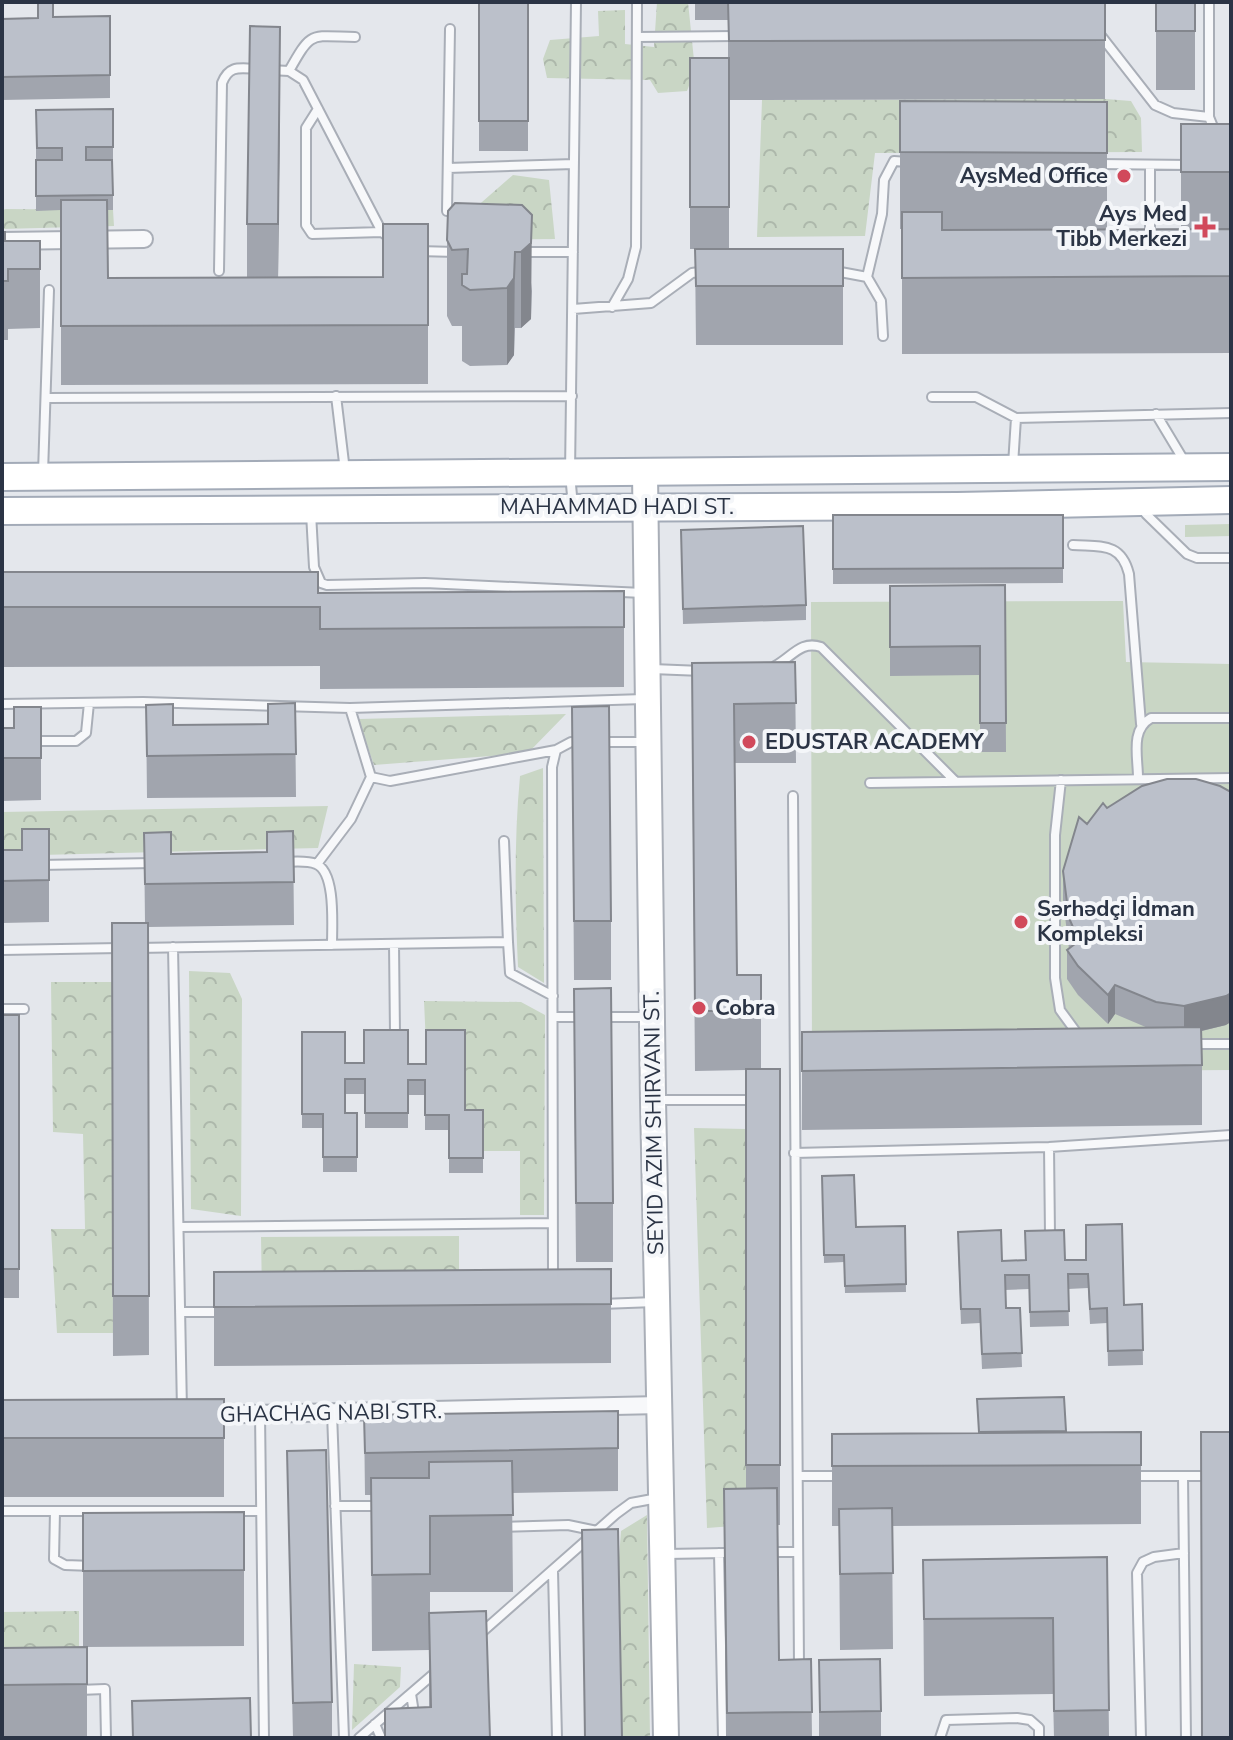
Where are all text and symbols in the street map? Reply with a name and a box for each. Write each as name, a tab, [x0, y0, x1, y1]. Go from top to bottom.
place label: AysMed Office	[960, 161, 1108, 191]
marker: AysMed Office	[1115, 167, 1133, 185]
place label: Ays Med Tibb Merkezi	[1056, 199, 1187, 254]
marker: Ays Med Tibb Merkezi	[1194, 216, 1216, 238]
street label: MAHAMMAD HADI ST.	[500, 492, 734, 522]
place label: EDUSTAR ACADEMY	[765, 727, 985, 757]
marker: EDUSTAR ACADEMY	[740, 733, 758, 751]
place label: Sərhədçi İdman Kompleksi	[1037, 894, 1195, 949]
marker: Sərhədçi İdman Kompleksi	[1012, 913, 1030, 931]
street label: SEYID AZIM SHIRVANI ST.	[637, 991, 671, 1255]
place label: Cobra	[715, 993, 776, 1023]
marker: Cobra	[690, 999, 708, 1017]
street label: GHACHAG NABI STR.	[220, 1396, 442, 1430]

